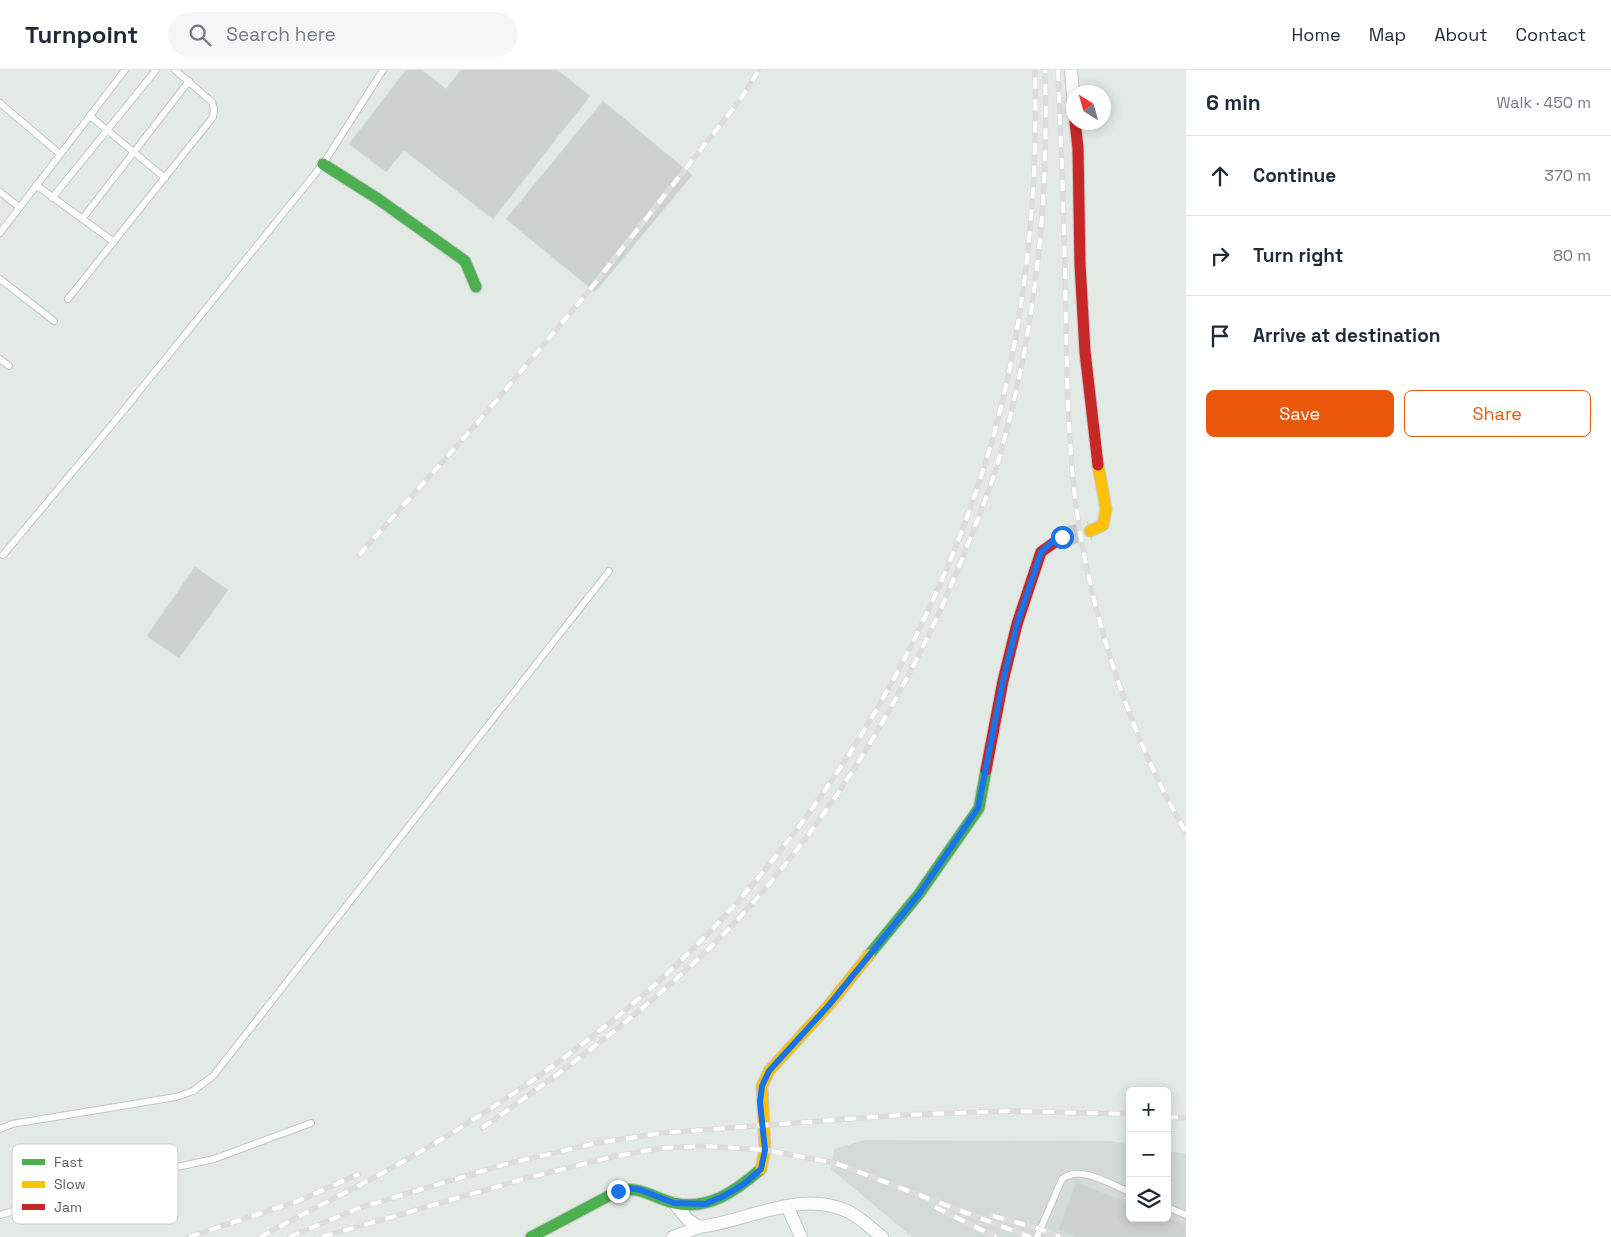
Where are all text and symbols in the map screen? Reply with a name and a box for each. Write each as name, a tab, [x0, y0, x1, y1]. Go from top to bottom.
search box	[168, 12, 518, 57]
text: Turnpoint	[25, 19, 138, 50]
icon: search	[186, 21, 214, 49]
text: Search here	[226, 22, 336, 47]
text: Home	[1292, 23, 1341, 46]
text: Map	[1369, 23, 1406, 46]
text: About	[1434, 23, 1488, 46]
text: Contact	[1516, 23, 1586, 46]
north arrow	[1066, 85, 1111, 130]
text: 6 min	[1206, 89, 1261, 116]
text: Walk · 450 m	[1497, 92, 1591, 113]
icon: ahead	[1206, 162, 1234, 190]
text: Continue	[1253, 163, 1336, 188]
text: 370 m	[1544, 165, 1591, 186]
icon: right	[1206, 242, 1234, 270]
text: Turn right	[1253, 243, 1343, 268]
text: 80 m	[1553, 245, 1591, 266]
icon: arrive	[1206, 322, 1234, 350]
text: Arrive at destination	[1253, 323, 1441, 348]
button: Save	[1206, 390, 1394, 437]
button: Share	[1404, 390, 1591, 437]
route start	[1051, 526, 1074, 549]
map controls	[1126, 1087, 1171, 1222]
button: +	[1126, 1087, 1171, 1132]
button: −	[1126, 1132, 1171, 1177]
legend	[12, 1144, 178, 1224]
text: Fast	[54, 1153, 83, 1171]
text: Slow	[54, 1175, 86, 1193]
button: layers	[1126, 1177, 1171, 1222]
route end	[607, 1180, 630, 1203]
text: Jam	[54, 1198, 82, 1216]

